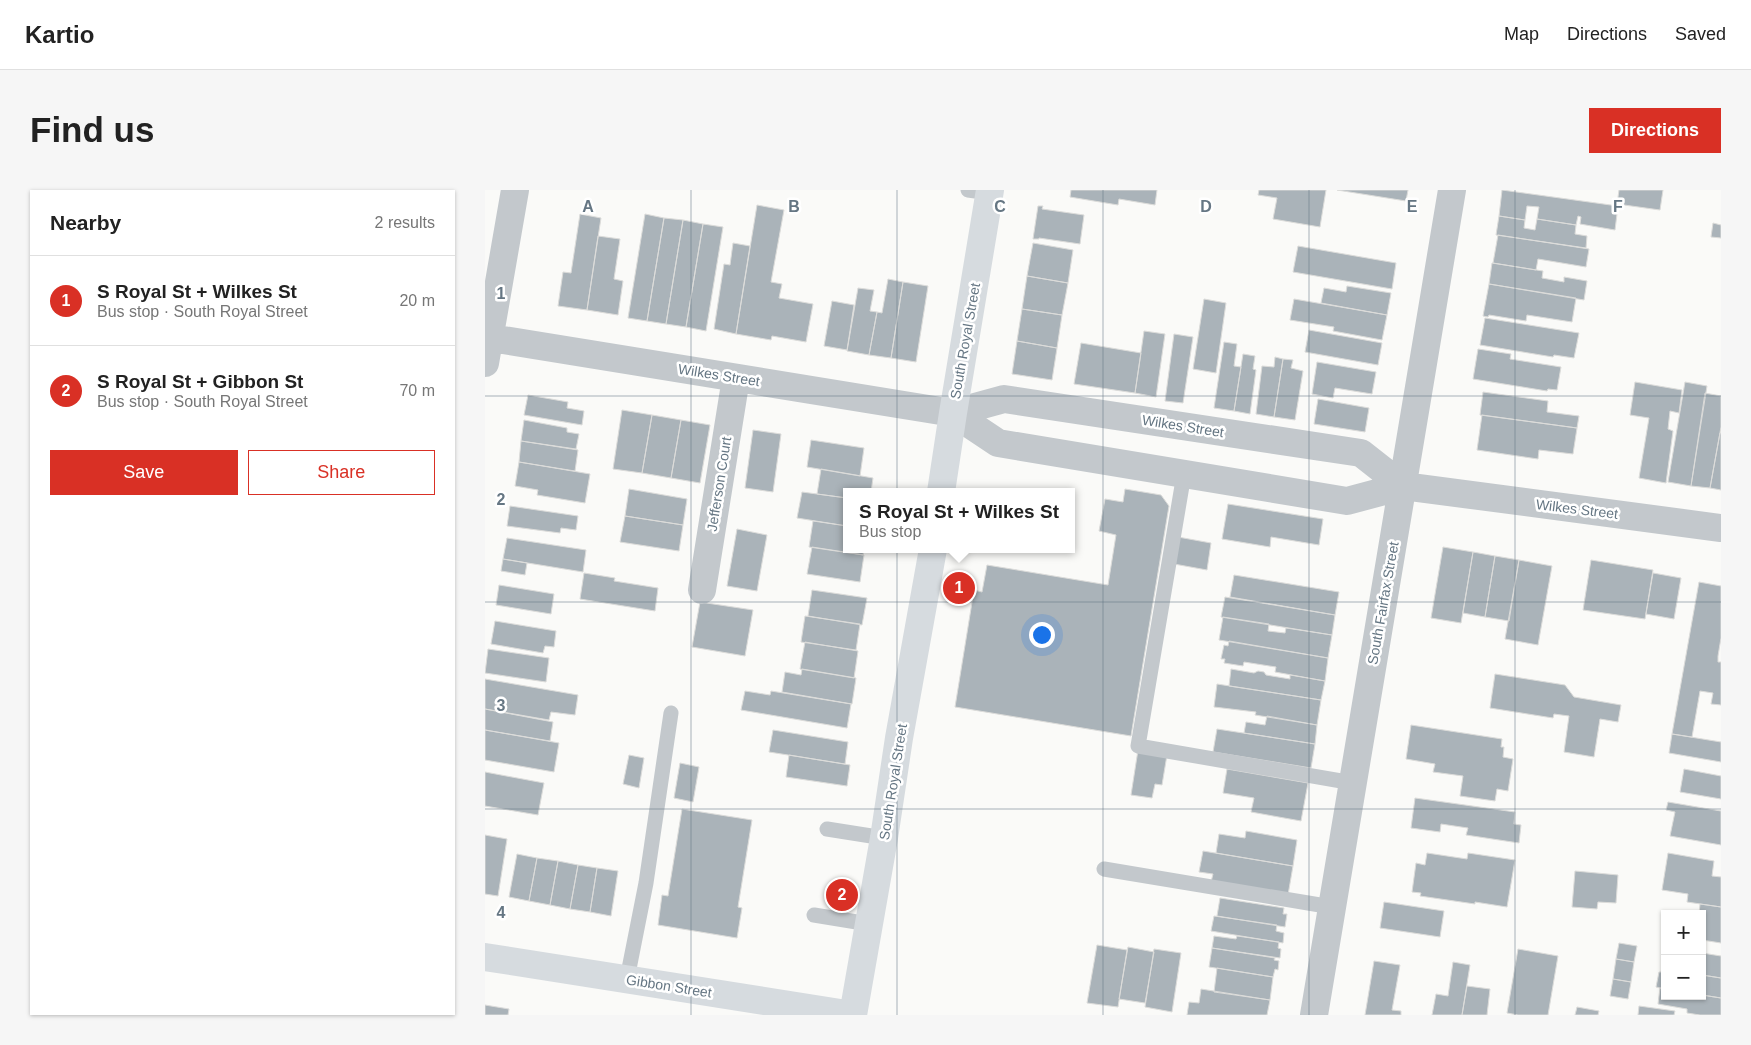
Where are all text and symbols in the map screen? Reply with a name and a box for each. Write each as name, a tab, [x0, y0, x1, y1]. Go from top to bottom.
text: Kartio	[25, 21, 94, 48]
text: Map	[1504, 24, 1539, 44]
text: Directions	[1567, 24, 1647, 44]
text: Saved	[1675, 24, 1726, 44]
button: Directions	[1589, 108, 1721, 153]
text: Find us	[30, 110, 154, 149]
text: A	[582, 198, 594, 215]
text: B	[788, 198, 800, 215]
text: C	[994, 198, 1006, 215]
text: D	[1200, 198, 1212, 215]
text: E	[1407, 198, 1418, 215]
text: F	[1613, 198, 1623, 215]
text: Nearby	[50, 211, 121, 234]
text: 2 results	[375, 214, 435, 231]
text: S Royal St + Wilkes St	[97, 281, 297, 302]
street label: South Royal Street	[947, 282, 983, 400]
text: 1	[497, 285, 506, 302]
text: 1	[62, 292, 70, 309]
text: 20 m	[399, 292, 435, 309]
text: Bus stop · South Royal Street	[97, 303, 308, 320]
street label: Wilkes Street	[677, 361, 761, 389]
text: S Royal St + Gibbon St	[97, 371, 303, 392]
text: 2	[62, 382, 70, 399]
text: 70 m	[399, 382, 435, 399]
text: Bus stop · South Royal Street	[97, 393, 308, 410]
street label: Wilkes Street	[1141, 412, 1225, 440]
street label: Jefferson Court	[704, 436, 734, 532]
button: Save	[50, 450, 238, 495]
button: Share	[248, 450, 435, 495]
popup	[843, 488, 1075, 553]
text: 2	[497, 491, 506, 508]
street label: Wilkes Street	[1535, 496, 1619, 522]
text: S Royal St + Wilkes St	[859, 501, 1059, 522]
text: Bus stop	[859, 523, 921, 540]
street label: South Fairfax Street	[1364, 540, 1402, 666]
pin: 1	[943, 569, 975, 607]
your location	[1029, 622, 1055, 648]
text: 3	[497, 697, 506, 714]
street label: South Royal Street	[876, 723, 910, 841]
pin: 2	[826, 876, 858, 914]
text: 4	[497, 904, 506, 921]
map controls	[1661, 910, 1706, 1000]
button: +	[1661, 910, 1706, 955]
button: −	[1661, 955, 1706, 1000]
street label: Gibbon Street	[625, 971, 713, 1001]

